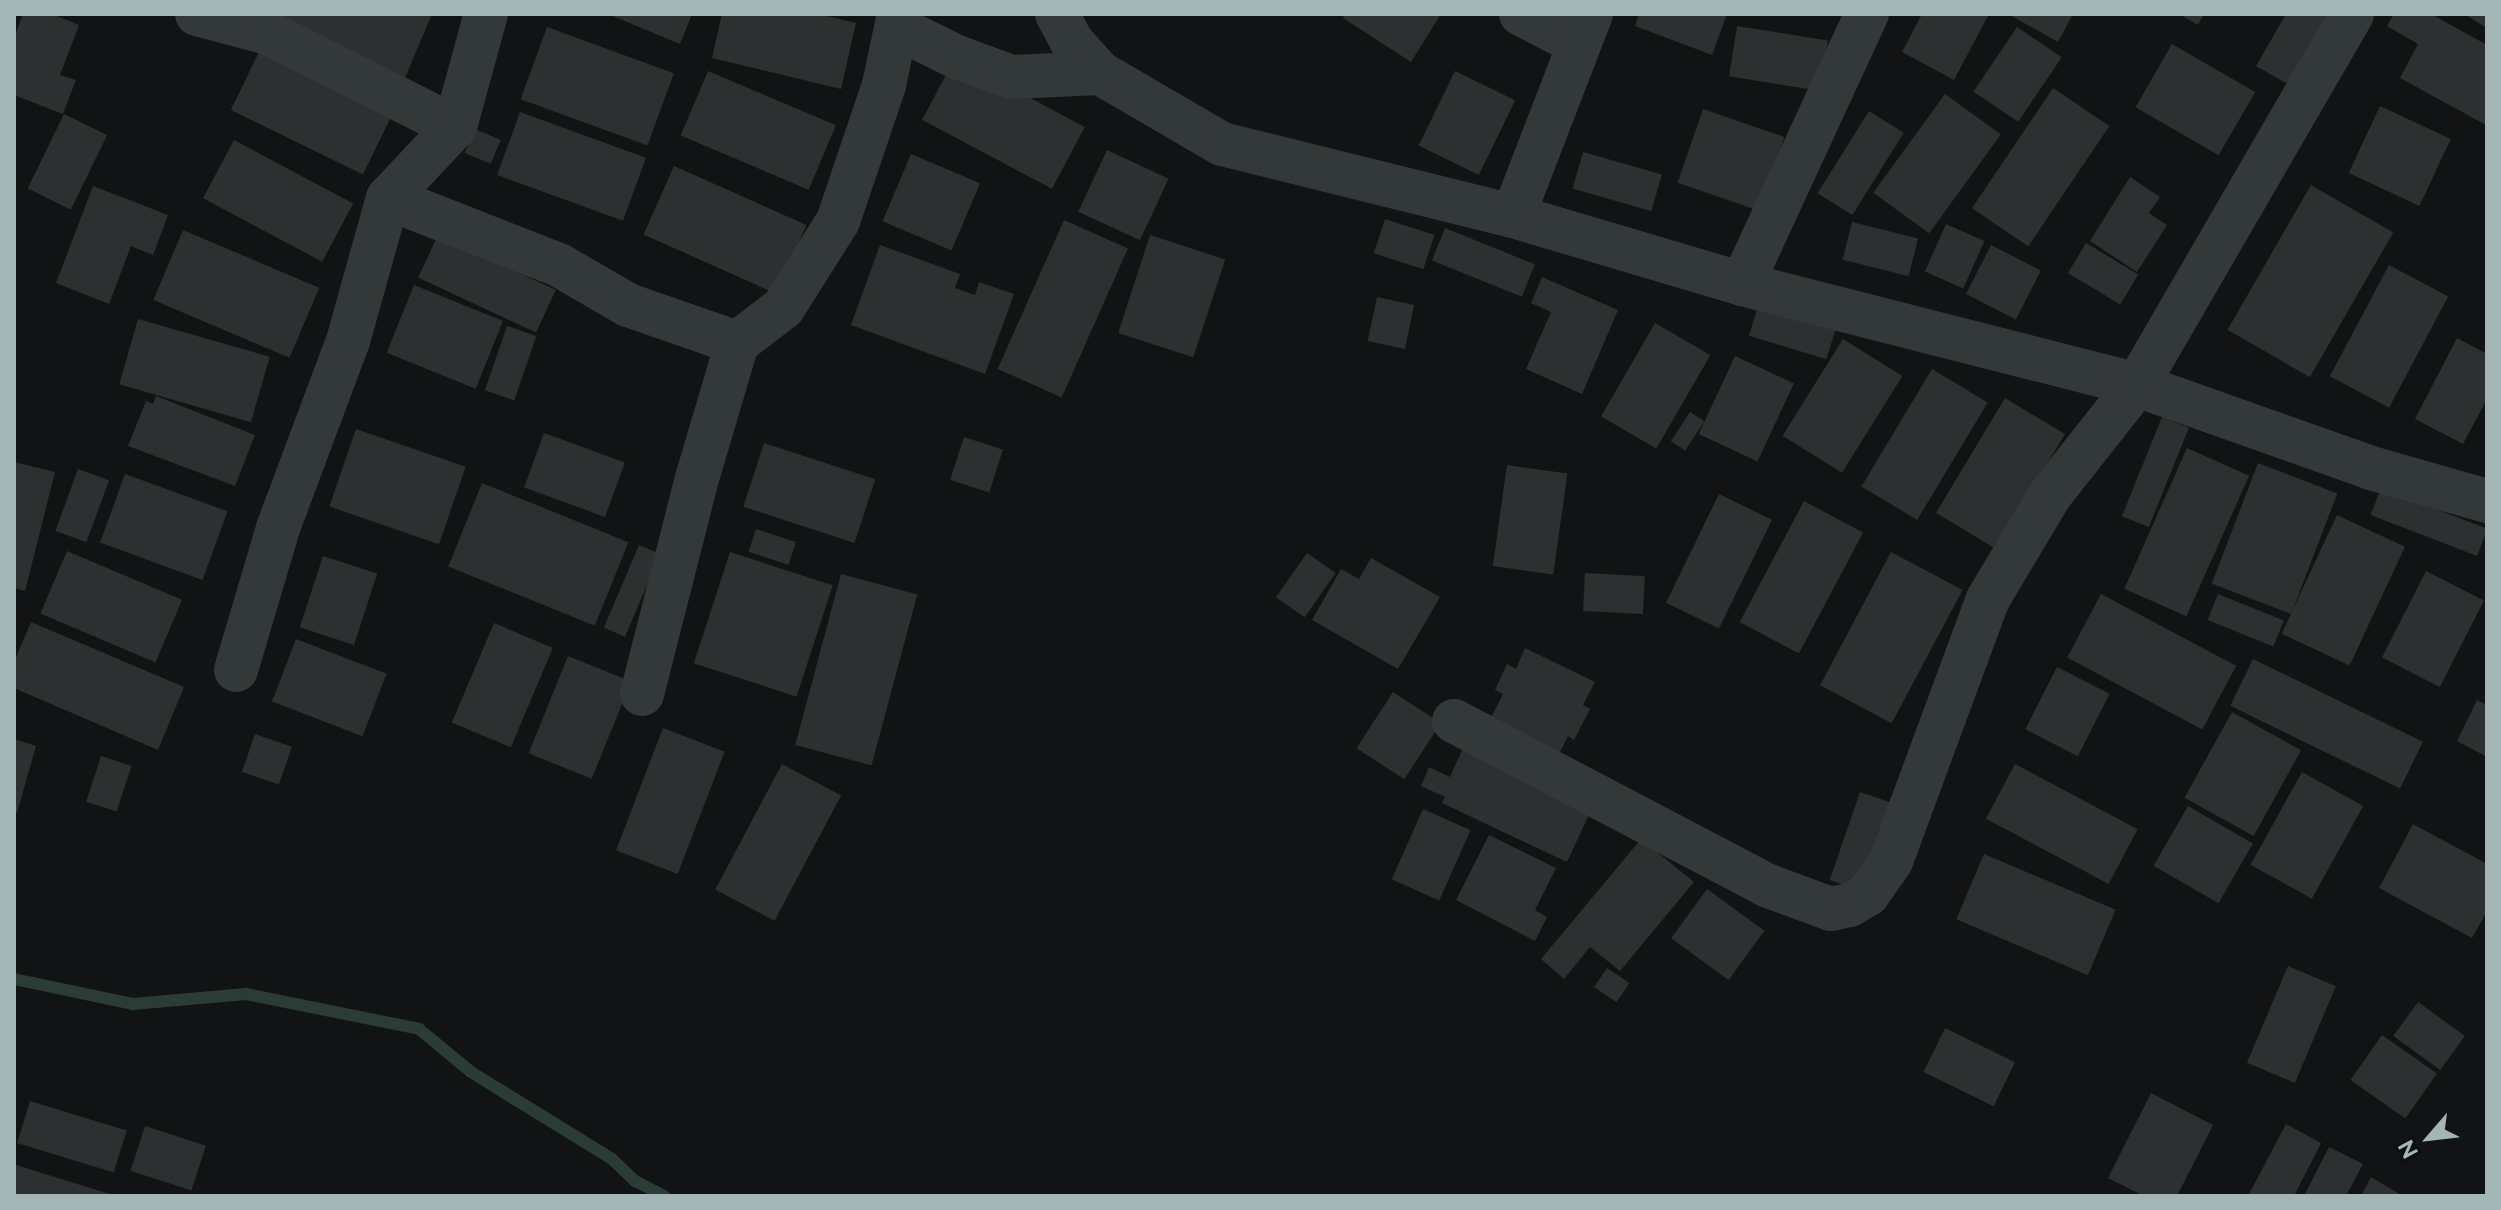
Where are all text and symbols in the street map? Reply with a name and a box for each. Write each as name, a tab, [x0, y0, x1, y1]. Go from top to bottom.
north arrow	[2389, 1098, 2469, 1178]
text: N	[2392, 1136, 2423, 1163]

